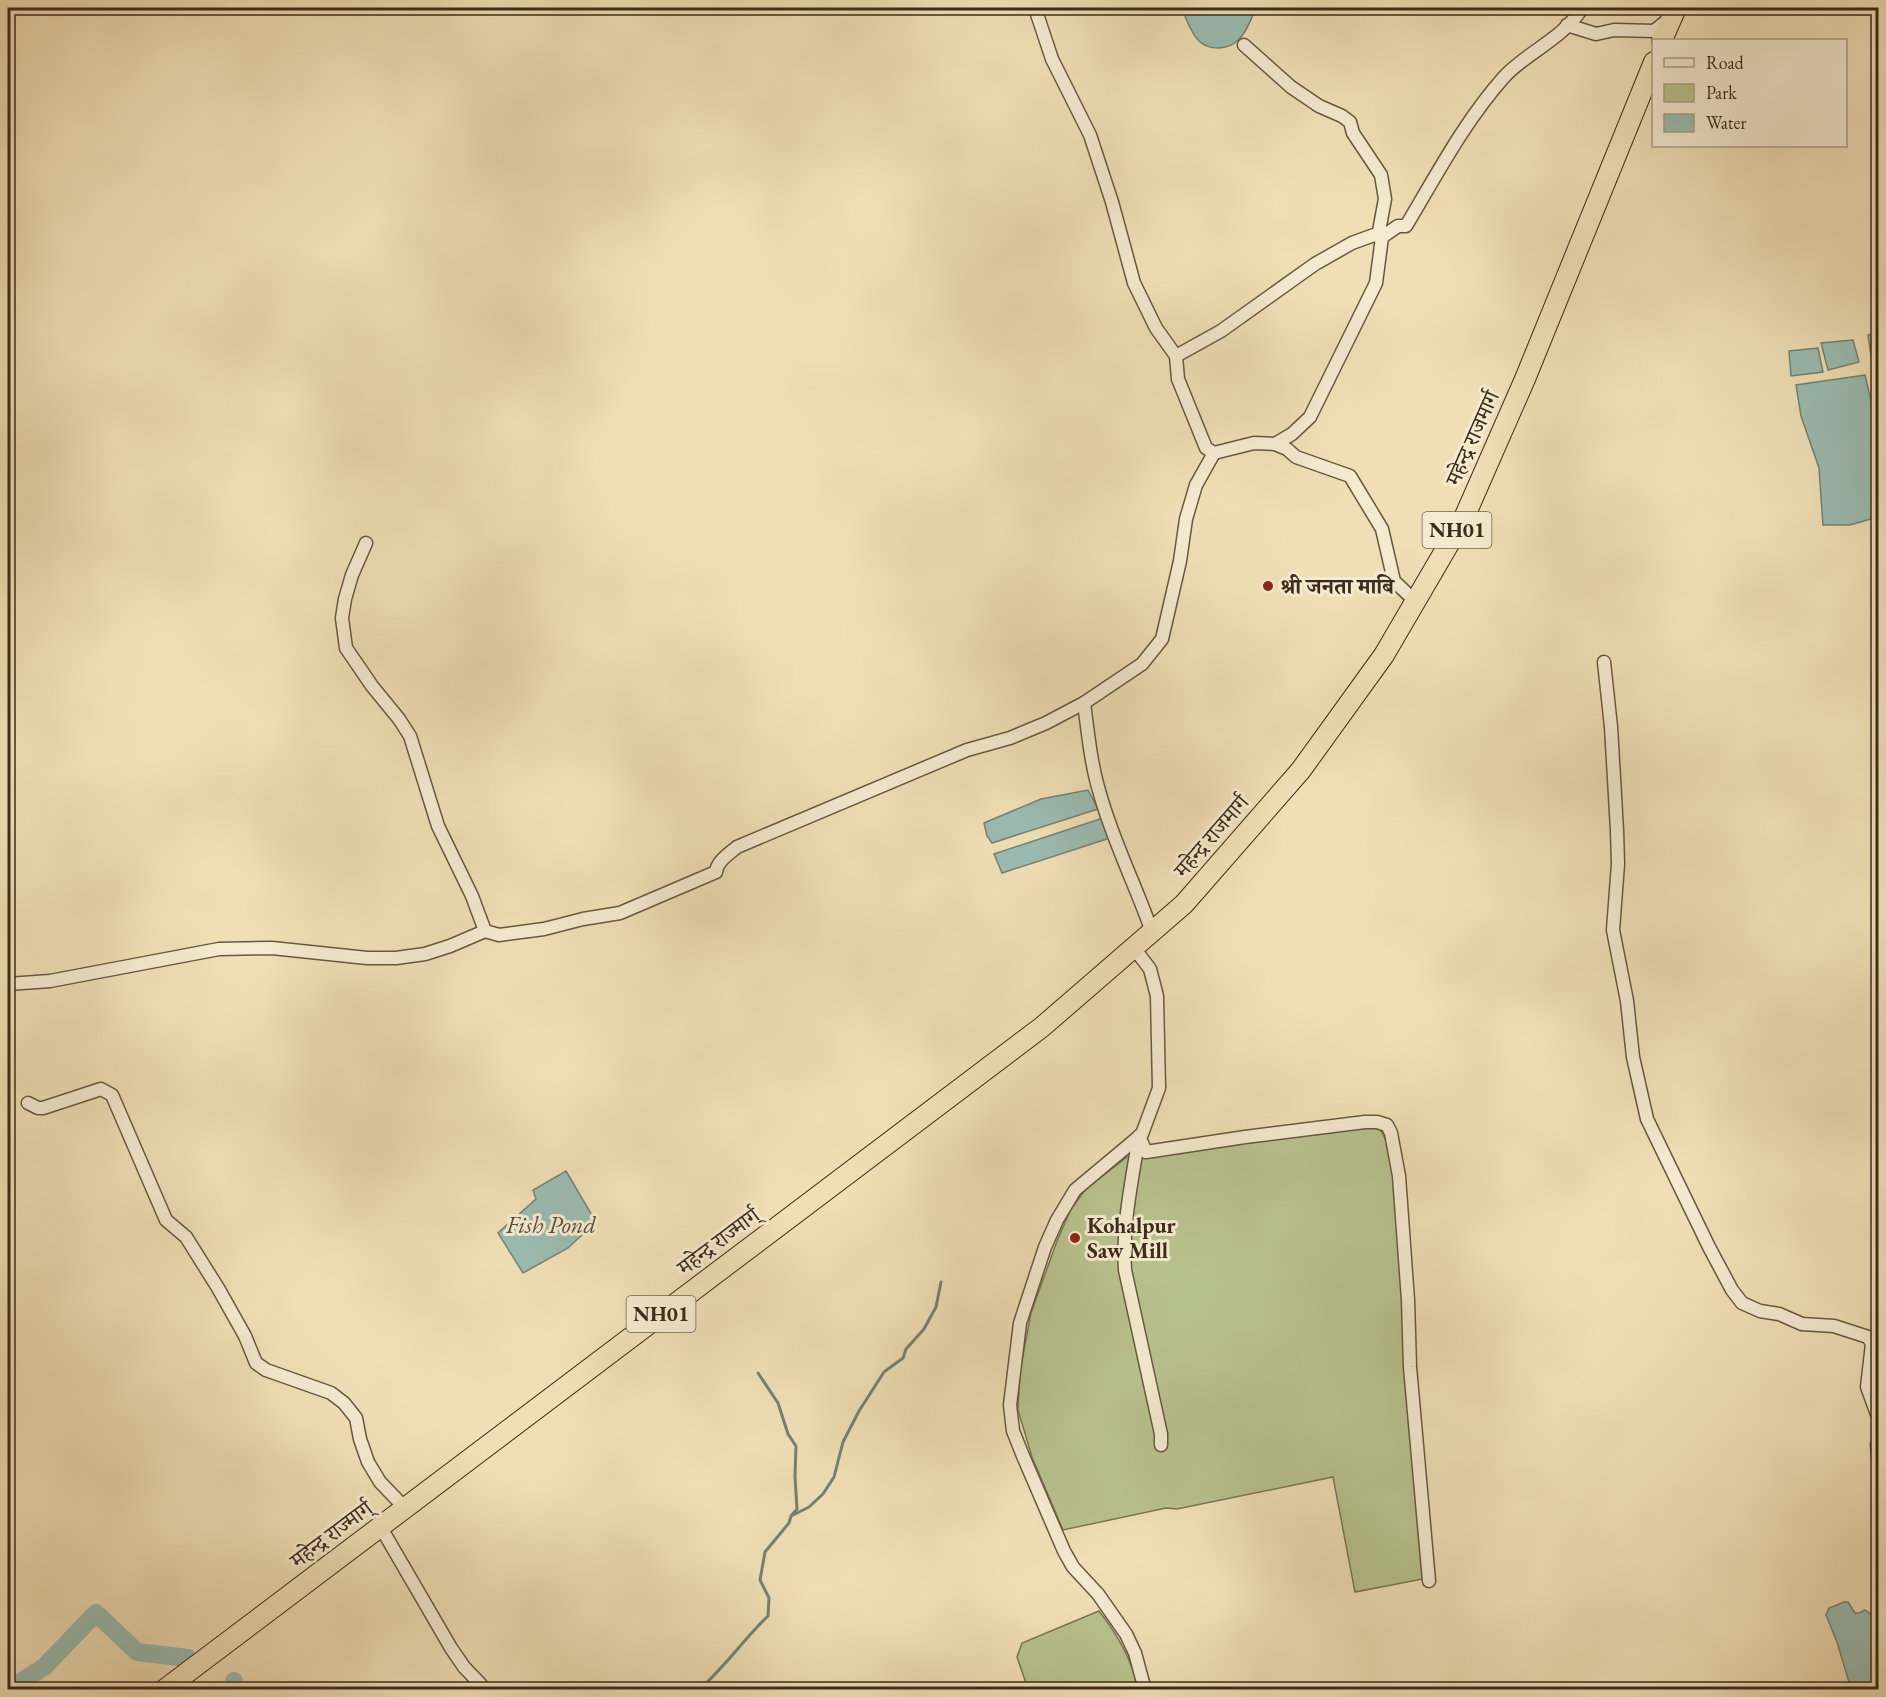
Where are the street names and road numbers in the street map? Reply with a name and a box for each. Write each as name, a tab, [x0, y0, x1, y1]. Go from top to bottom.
street label: महेन्द्र राजमार्ग	[1438, 385, 1507, 491]
road number: NH01	[1422, 512, 1492, 548]
street label: महेन्द्र राजमार्ग	[1167, 788, 1256, 885]
street label: महेन्द्र राज्मार्ग्	[670, 1199, 768, 1282]
road number: NH01	[626, 1296, 696, 1332]
street label: महेन्द्र राज्मार्ग्	[283, 1492, 381, 1575]

